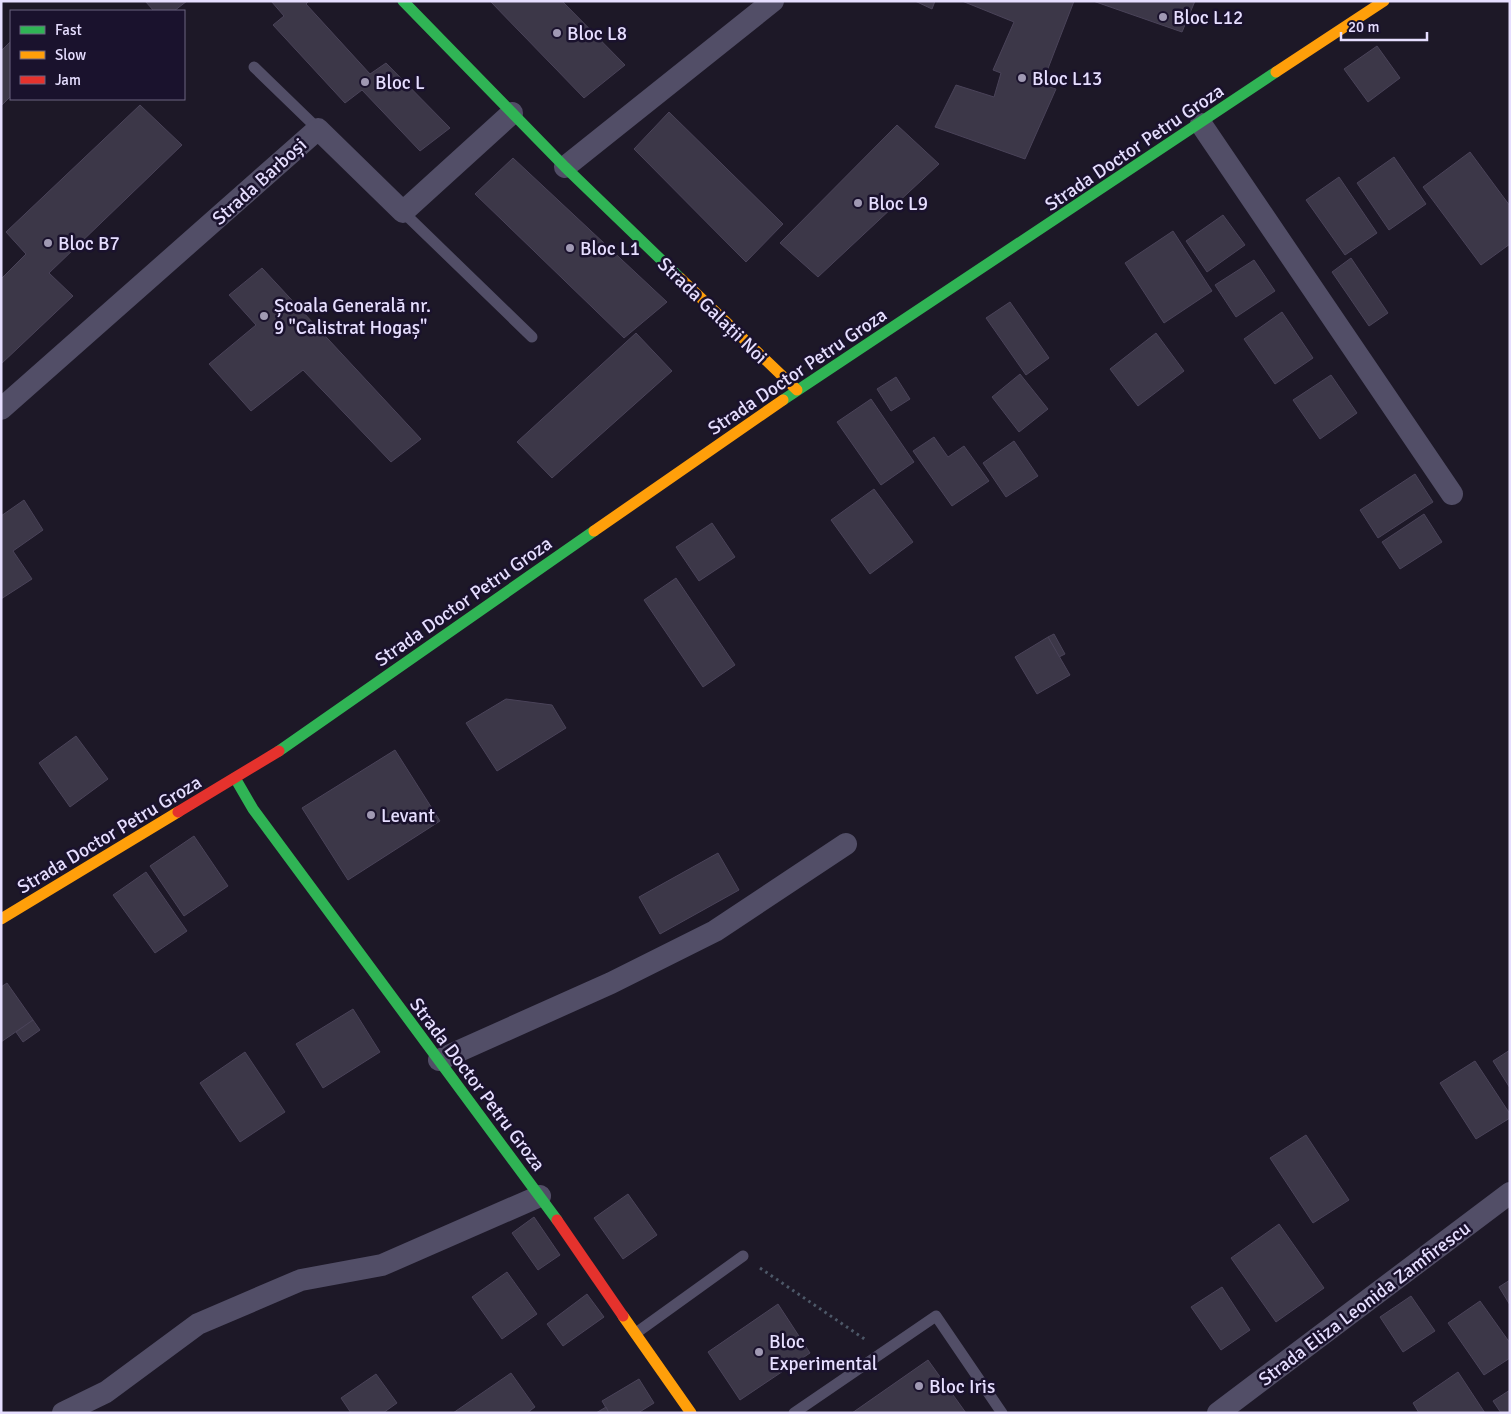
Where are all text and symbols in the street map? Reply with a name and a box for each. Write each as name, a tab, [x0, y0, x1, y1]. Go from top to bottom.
place label: Bloc L12	[1173, 6, 1243, 30]
legend	[10, 10, 185, 100]
scale bar	[1341, 10, 1427, 42]
marker: Bloc L12	[1157, 11, 1169, 23]
text: 20 m	[1348, 18, 1379, 36]
text: Fast	[55, 21, 82, 39]
place label: Bloc L8	[567, 22, 627, 46]
marker: Bloc L8	[551, 27, 563, 39]
text: Slow	[55, 46, 86, 64]
place label: Bloc L13	[1032, 67, 1102, 91]
text: Jam	[55, 71, 81, 89]
place label: Bloc L	[375, 71, 425, 95]
marker: Bloc L13	[1016, 72, 1028, 84]
marker: Bloc L	[359, 76, 371, 88]
street label: Strada Doctor Petru Groza	[1041, 79, 1229, 217]
street label: Strada Barboși	[207, 133, 312, 230]
place label: Bloc L9	[868, 192, 928, 216]
marker: Bloc L9	[852, 197, 864, 209]
place label: Bloc B7	[58, 232, 120, 256]
marker: Bloc B7	[42, 237, 54, 249]
place label: Bloc L1	[580, 237, 640, 261]
marker: Bloc L1	[564, 242, 576, 254]
street label: Strada Galații Noi	[652, 252, 772, 369]
place label: Școala Generală nr. 9 "Calistrat Hogaș"	[274, 294, 431, 340]
street label: Strada Doctor Petru Groza	[704, 303, 892, 441]
marker: Școala Generală nr. 9 "Calistrat Hogaș"	[258, 310, 270, 322]
street label: Strada Doctor Petru Groza	[370, 532, 557, 672]
street label: Strada Doctor Petru Groza	[13, 770, 206, 899]
place label: Levant	[381, 804, 435, 828]
marker: Levant	[365, 809, 377, 821]
street label: Strada Doctor Petru Groza	[404, 993, 550, 1176]
street label: Strada Eliza Leonida Zamfirescu	[1254, 1216, 1475, 1391]
place label: Bloc Experimental	[769, 1330, 877, 1376]
marker: Bloc Experimental	[753, 1346, 765, 1358]
place label: Bloc Iris	[929, 1375, 995, 1399]
marker: Bloc Iris	[913, 1380, 925, 1392]

